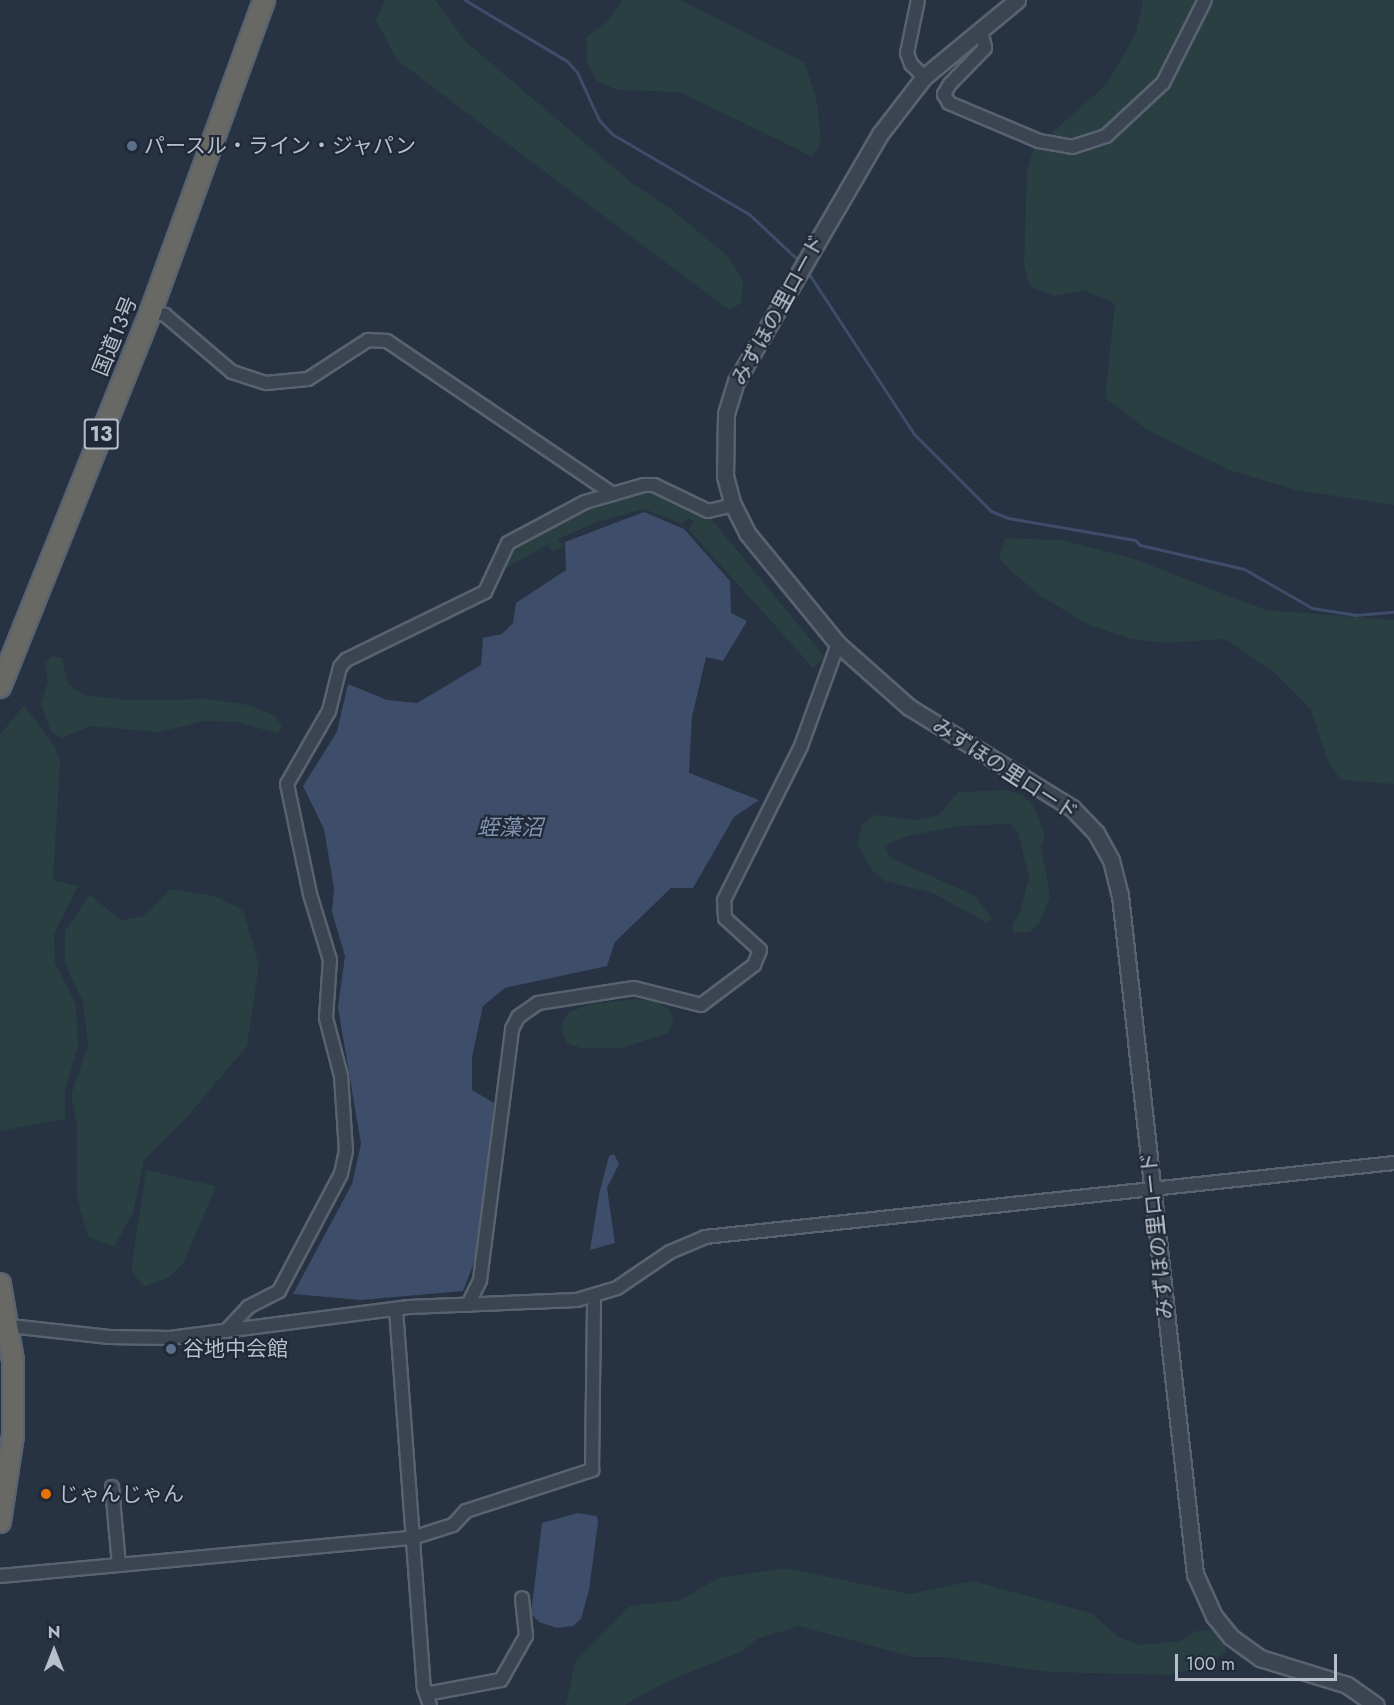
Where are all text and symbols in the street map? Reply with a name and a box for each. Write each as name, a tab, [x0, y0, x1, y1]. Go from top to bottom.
place label: パースル・ライン・ジャパン	[144, 133, 417, 159]
marker: パースル・ライン・ジャパン	[125, 139, 139, 153]
street label: みずほの里ロード	[726, 230, 830, 390]
street label: 国道13号	[88, 292, 142, 380]
road number: 13	[83, 417, 119, 451]
street label: みずほの里ロード	[928, 713, 1082, 825]
water label: 蛭藻沼	[477, 815, 543, 841]
street label: みずほの里ロード	[1136, 1151, 1178, 1321]
place label: 谷地中会館	[183, 1336, 288, 1362]
marker: 谷地中会館	[164, 1342, 178, 1356]
place label: じゃんじゃん	[58, 1481, 184, 1507]
marker: じゃんじゃん	[39, 1487, 53, 1501]
north arrow	[24, 1621, 84, 1681]
text: N	[48, 1621, 60, 1644]
scale bar	[1178, 1642, 1340, 1680]
text: 100 m	[1186, 1651, 1235, 1677]

